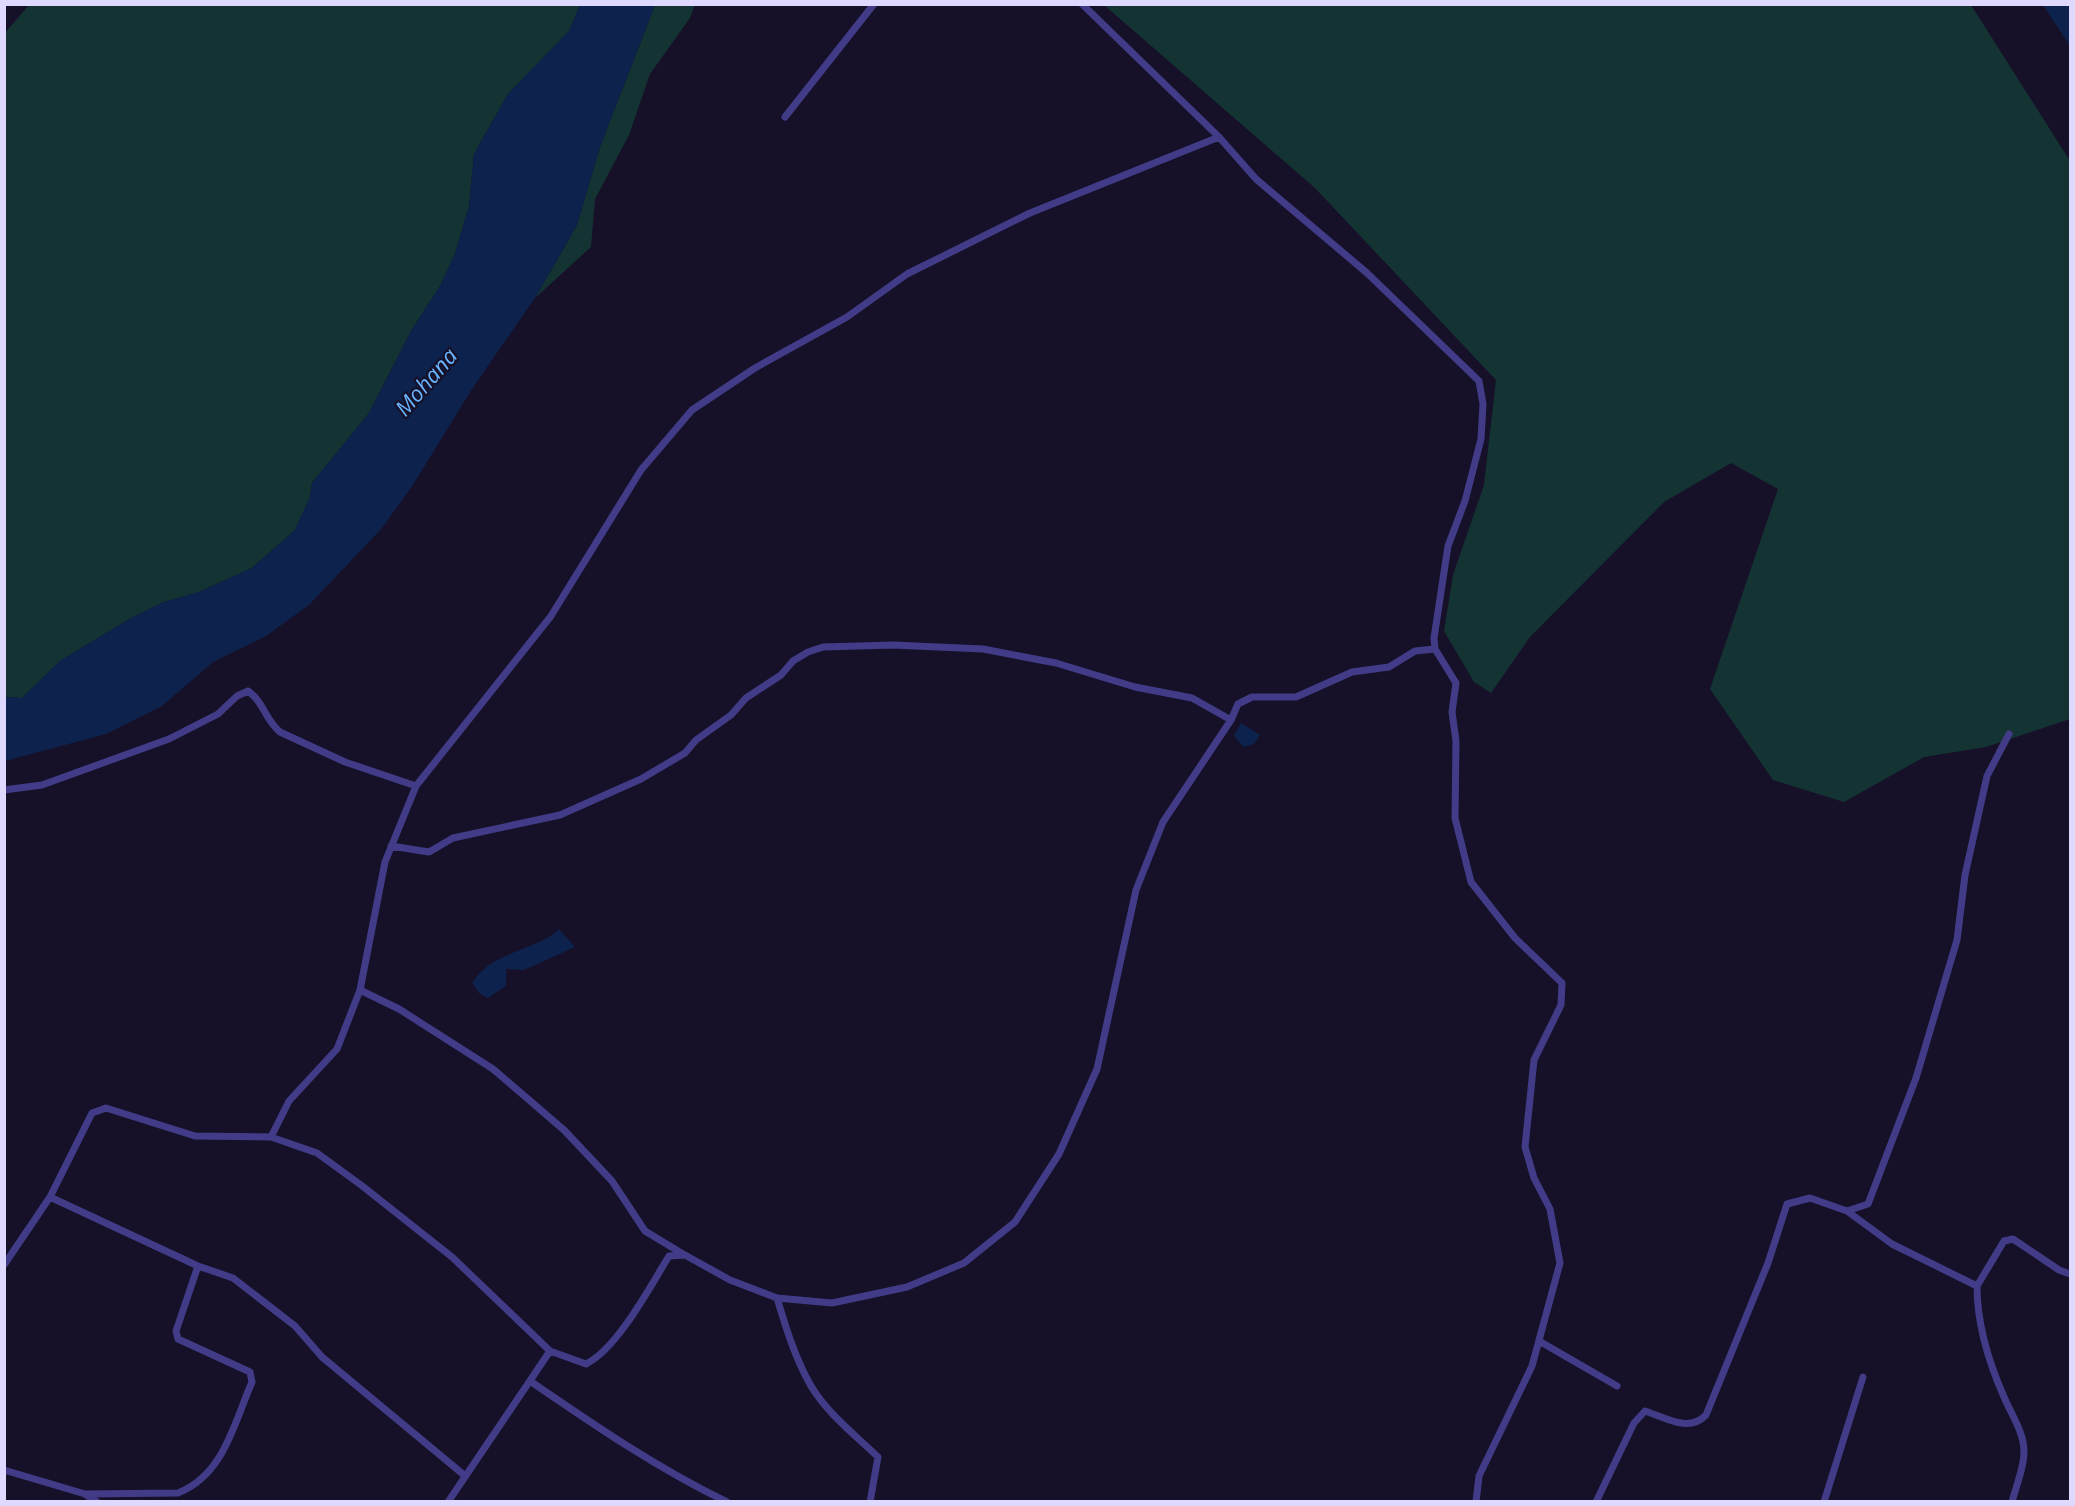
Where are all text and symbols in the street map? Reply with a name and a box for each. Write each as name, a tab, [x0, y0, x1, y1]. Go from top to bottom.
water label: Mohana	[387, 341, 463, 422]

